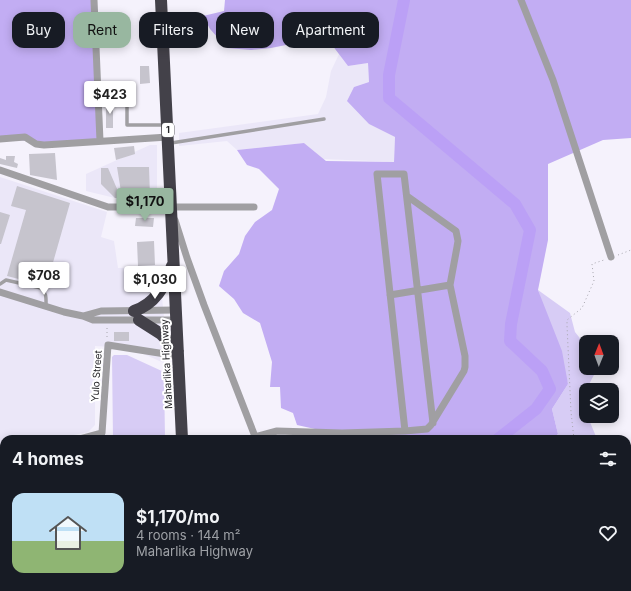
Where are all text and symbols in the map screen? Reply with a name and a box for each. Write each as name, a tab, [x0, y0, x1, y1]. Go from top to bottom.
chip: Buy	[12, 12, 65, 48]
chip: Rent	[73, 12, 131, 48]
chip: Filters	[139, 12, 208, 48]
chip: New	[216, 12, 274, 48]
chip: Apartment	[282, 12, 379, 48]
pin: $423	[86, 81, 134, 115]
text: $423	[93, 86, 127, 102]
road number: 1	[162, 123, 174, 137]
pin: $1,170	[112, 188, 178, 222]
text: $1,170	[125, 193, 165, 209]
pin: $708	[20, 262, 68, 296]
pin: $1,030	[122, 266, 188, 300]
text: $708	[27, 267, 61, 283]
text: $1,030	[133, 271, 177, 287]
street label: Maharlika Highway	[158, 318, 174, 409]
north arrow	[579, 335, 619, 375]
map controls	[579, 335, 619, 423]
street label: Yulo Street	[88, 349, 104, 402]
button: layers	[579, 383, 619, 423]
icon: filters	[597, 448, 619, 470]
text: 4 homes	[12, 449, 84, 469]
text: $1,170/mo	[136, 507, 220, 527]
icon: home	[44, 509, 92, 557]
icon: heart	[597, 522, 619, 544]
text: 4 rooms · 144 m²	[136, 527, 241, 543]
text: Maharlika Highway	[136, 543, 253, 559]

